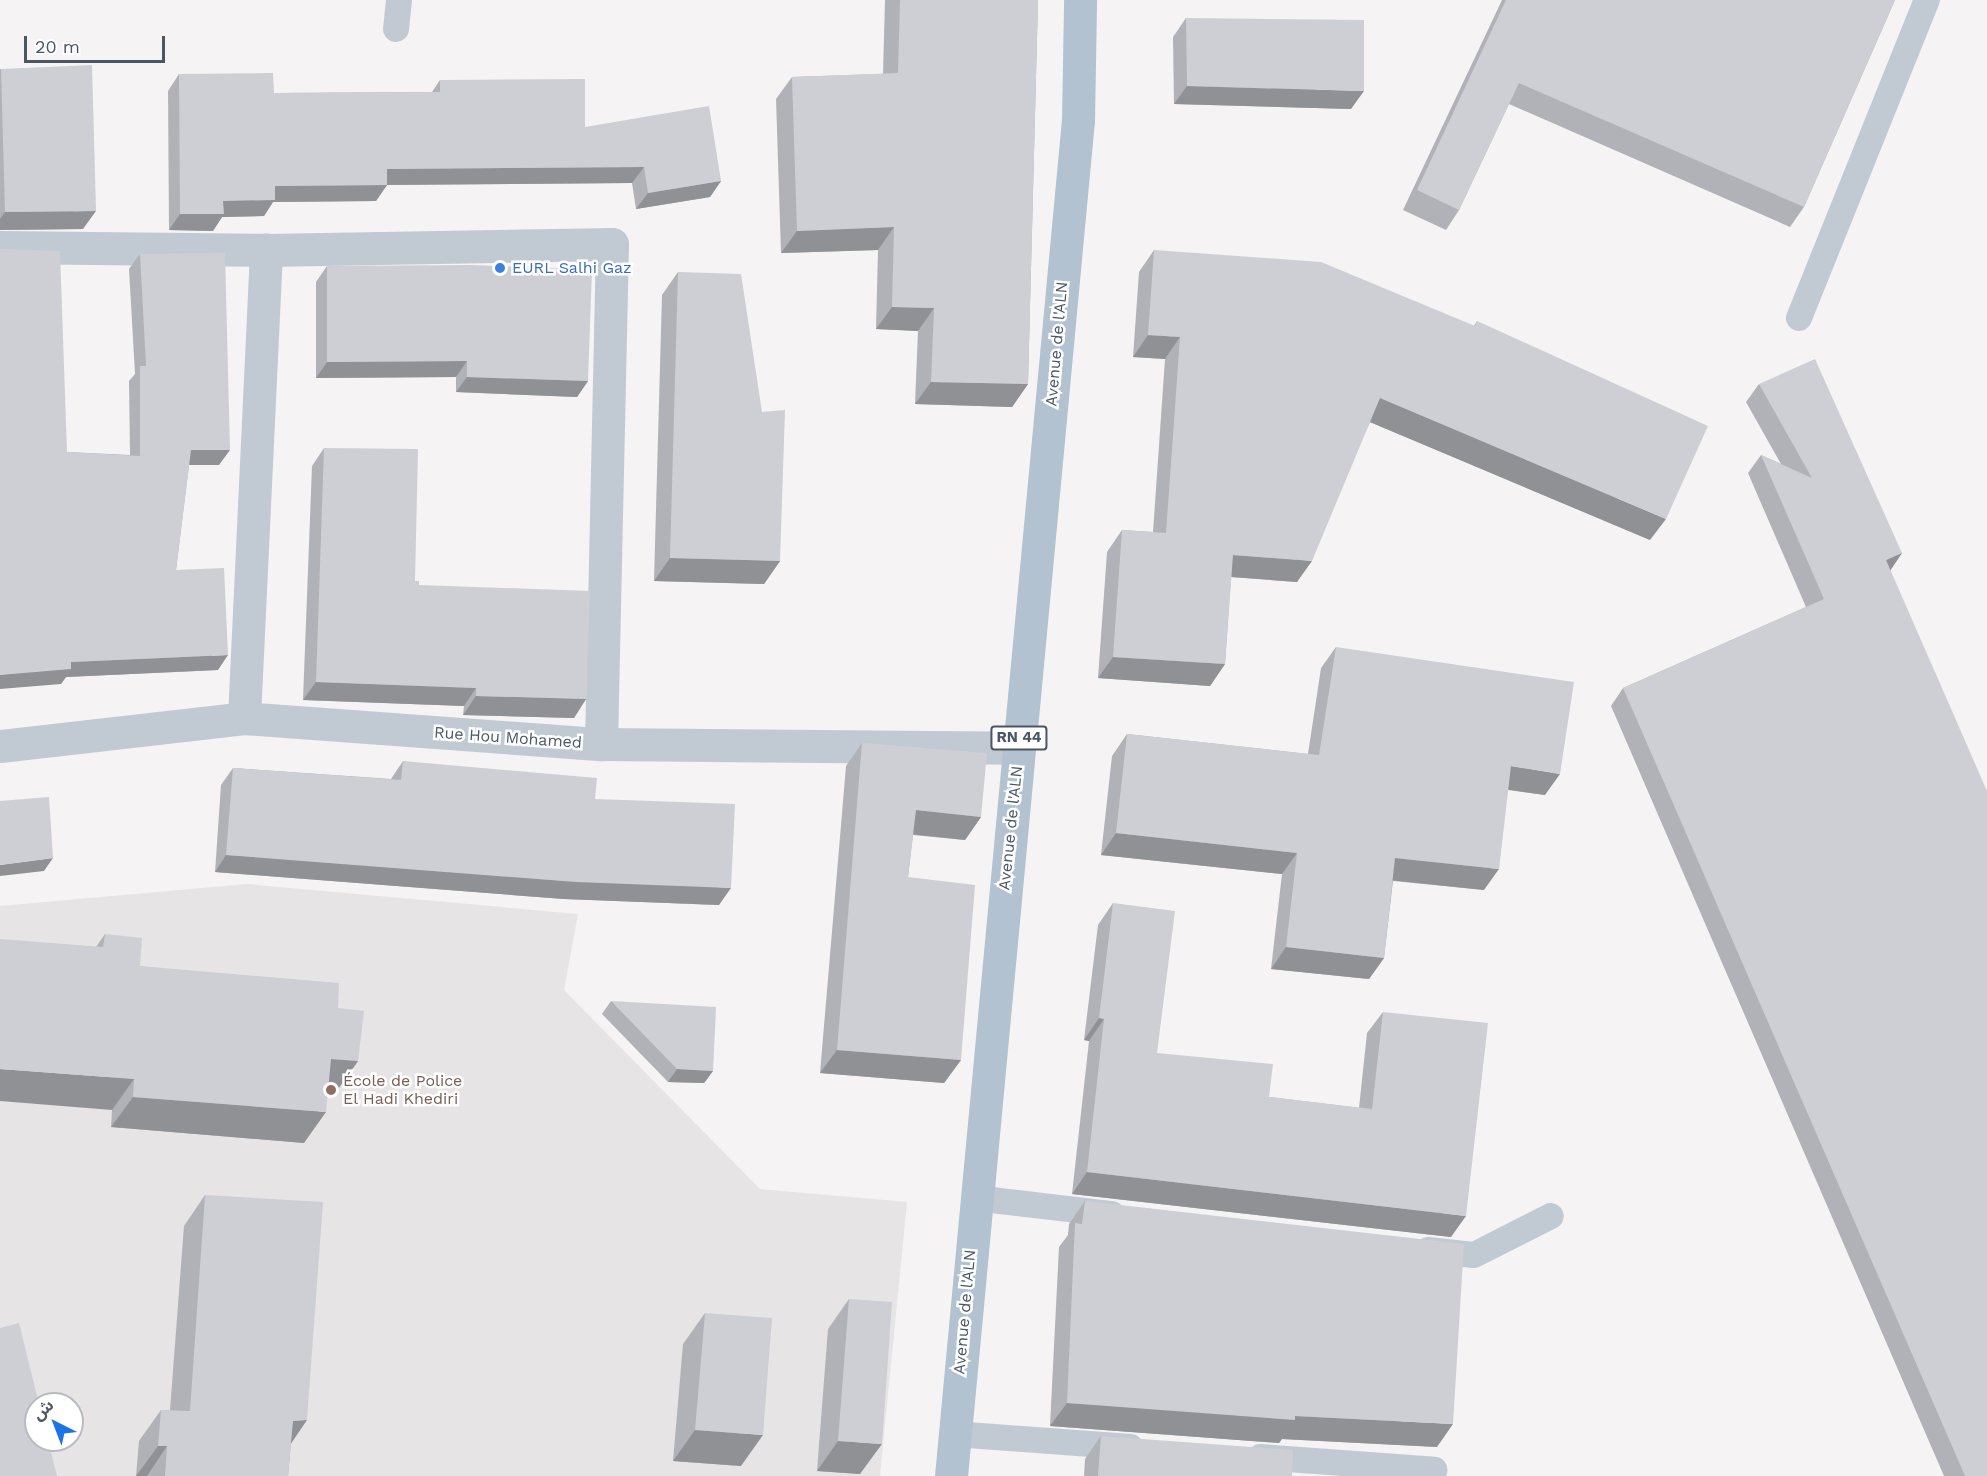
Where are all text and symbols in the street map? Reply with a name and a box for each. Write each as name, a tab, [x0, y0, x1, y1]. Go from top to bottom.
scale bar	[27, 24, 168, 62]
text: 20 m	[35, 36, 80, 57]
place label: EURL Salhi Gaz	[512, 258, 632, 278]
marker: EURL Salhi Gaz	[493, 261, 507, 275]
street label: Avenue de l'ALN	[1042, 281, 1072, 407]
street label: Rue Hou Mohamed	[433, 723, 583, 753]
road number: RN 44	[989, 726, 1049, 750]
street label: Avenue de l'ALN	[995, 765, 1027, 891]
place label: École de Police El Hadi Khediri	[343, 1071, 462, 1109]
marker: École de Police El Hadi Khediri	[324, 1083, 338, 1097]
street label: Avenue de l'ALN	[950, 1249, 980, 1375]
north arrow	[24, 1392, 84, 1452]
text: ش	[28, 1395, 57, 1424]

